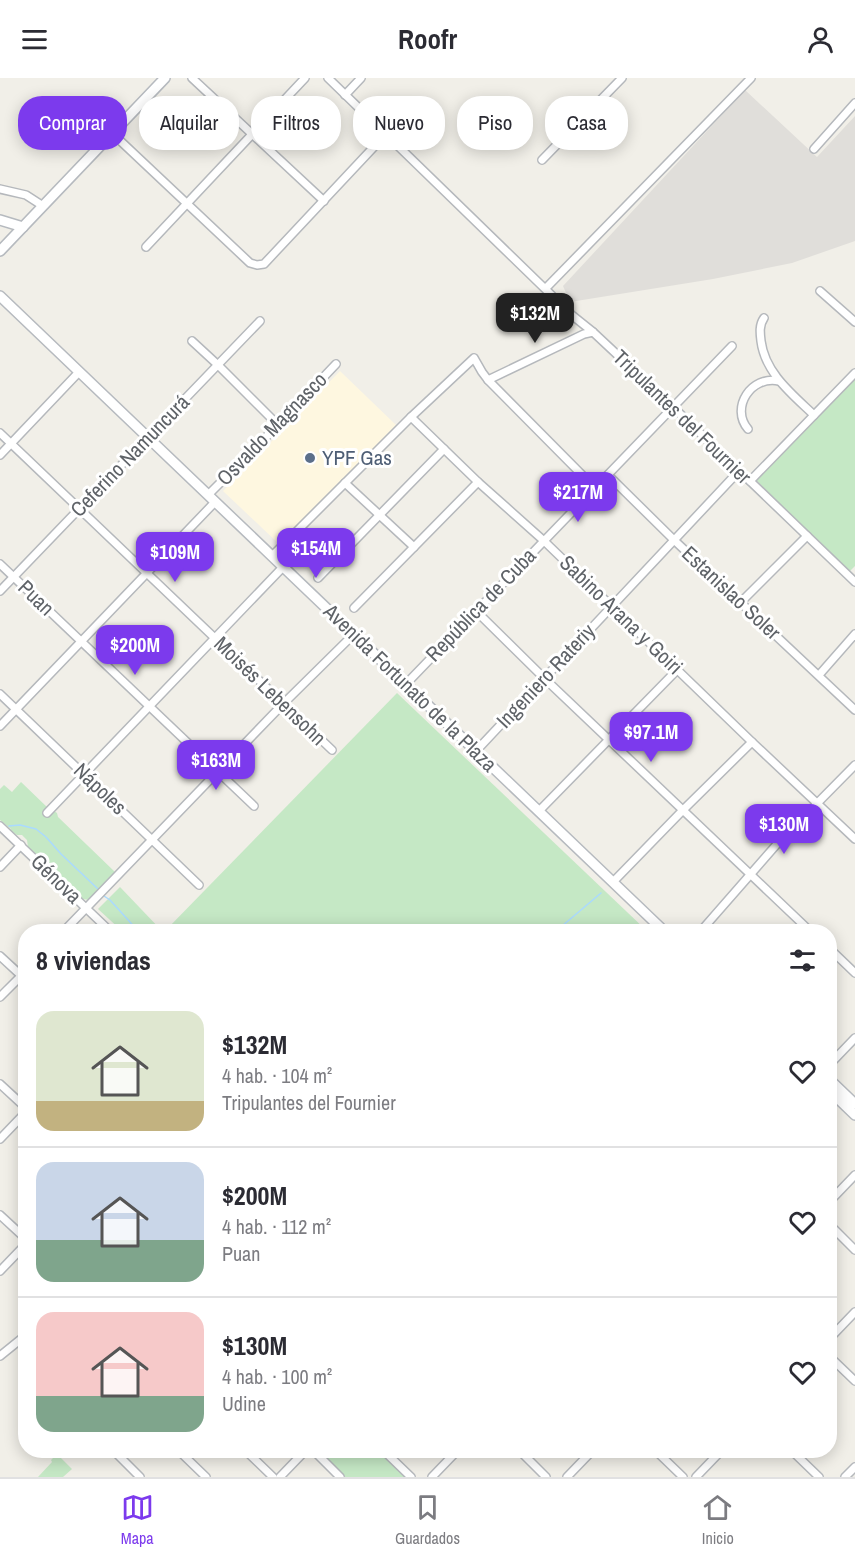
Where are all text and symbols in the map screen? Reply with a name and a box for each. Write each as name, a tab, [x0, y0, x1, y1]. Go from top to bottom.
text: Roofr	[398, 21, 457, 57]
icon: menu	[18, 23, 51, 56]
icon: person	[804, 23, 837, 56]
chip: Comprar	[18, 96, 127, 150]
chip: Alquilar	[139, 96, 239, 150]
chip: Filtros	[251, 96, 341, 150]
chip: Nuevo	[353, 96, 445, 150]
chip: Piso	[457, 96, 533, 150]
chip: Casa	[545, 96, 628, 150]
pin: $132M	[493, 293, 577, 344]
text: $132M	[510, 299, 560, 326]
street label: Tripulantes del Fournier	[607, 343, 758, 491]
street label: Osvaldo Magnasco	[210, 366, 333, 492]
street label: Ceferino Namuncurá	[64, 388, 196, 523]
place label: YPF Gas	[322, 443, 392, 472]
marker: YPF Gas	[303, 451, 317, 465]
pin: $217M	[536, 472, 620, 523]
text: $217M	[553, 478, 603, 505]
pin: $154M	[274, 528, 358, 579]
pin: $109M	[133, 532, 217, 583]
text: $154M	[291, 534, 341, 561]
text: $109M	[150, 538, 200, 565]
street label: Estanislao Soler	[676, 539, 787, 646]
street label: República de Cuba	[419, 541, 543, 668]
street label: Sabino Arana y Goiri	[553, 548, 689, 681]
street label: Puan	[12, 573, 61, 622]
street label: Avenida Fortunato de la Plaza	[317, 596, 504, 778]
street label: Ingeniero Rateriy	[490, 617, 602, 734]
pin: $200M	[93, 625, 177, 676]
street label: Moisés Lebensohn	[208, 630, 333, 752]
text: $200M	[110, 631, 160, 658]
pin: $97.1M	[602, 712, 700, 763]
text: $97.1M	[624, 718, 678, 745]
pin: $163M	[174, 740, 258, 791]
text: $163M	[191, 746, 241, 773]
street label: Nápoles	[68, 756, 133, 821]
pin: $130M	[742, 804, 826, 855]
text: $130M	[759, 810, 809, 837]
street label: Génova	[25, 847, 88, 910]
text: 8 viviendas	[36, 943, 151, 978]
icon: filters	[786, 944, 819, 977]
text: $132M	[222, 1027, 287, 1062]
icon: home	[84, 1035, 156, 1107]
icon: heart	[786, 1055, 819, 1088]
text: 4 hab. · 104 m²	[222, 1062, 332, 1089]
text: Tripulantes del Fournier	[222, 1089, 396, 1116]
text: $200M	[222, 1178, 287, 1213]
icon: home	[84, 1186, 156, 1258]
icon: heart	[786, 1206, 819, 1239]
text: 4 hab. · 112 m²	[222, 1213, 331, 1240]
text: Puan	[222, 1240, 260, 1267]
text: $130M	[222, 1328, 287, 1363]
icon: home	[84, 1336, 156, 1408]
icon: heart	[786, 1356, 819, 1389]
text: 4 hab. · 100 m²	[222, 1363, 332, 1390]
text: Udine	[222, 1390, 266, 1417]
tab: Mapa	[121, 1491, 154, 1549]
tab: Guardados	[395, 1491, 460, 1549]
tab: Inicio	[701, 1491, 734, 1549]

